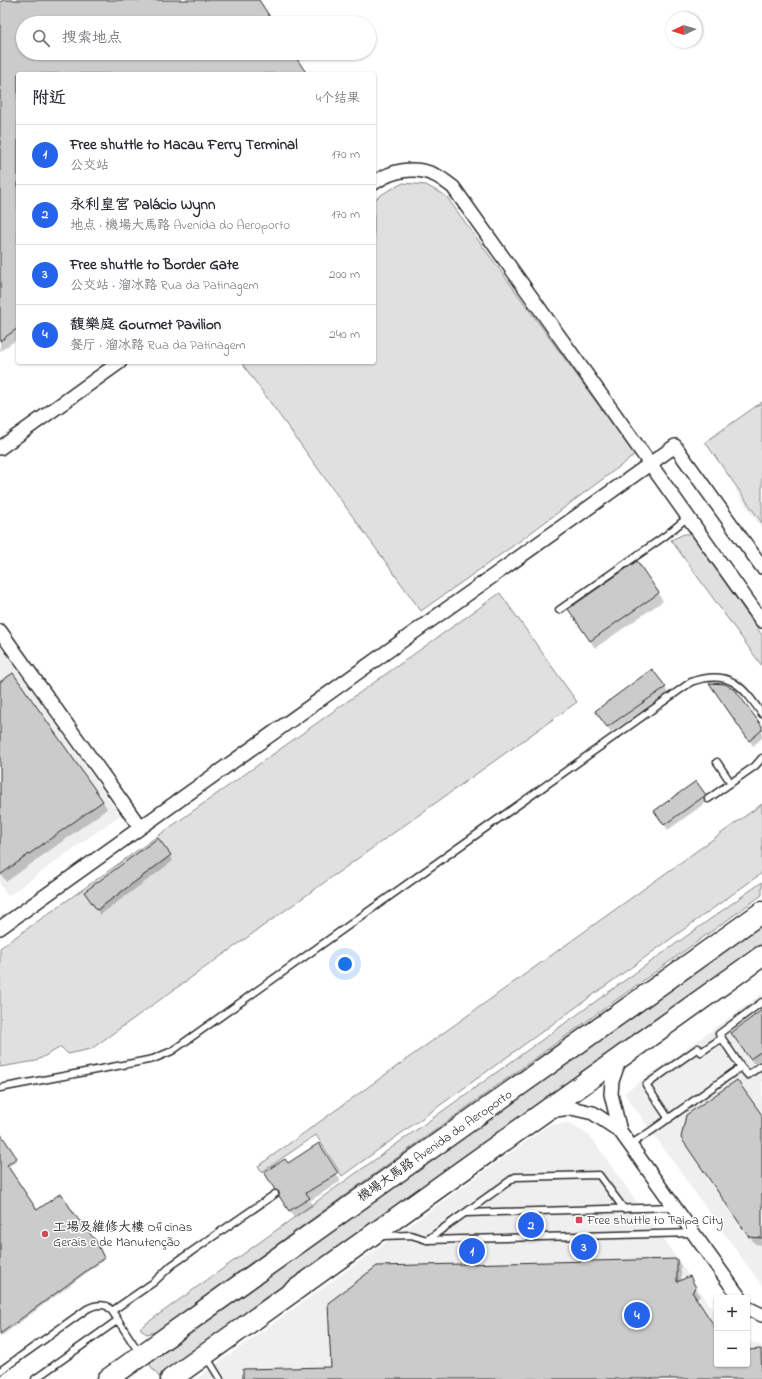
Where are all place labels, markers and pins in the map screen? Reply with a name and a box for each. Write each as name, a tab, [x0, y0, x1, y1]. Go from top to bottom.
pin: 2	[518, 1210, 544, 1240]
place label: Free shuttle to Taipa City	[586, 1211, 723, 1231]
marker: Free shuttle to Taipa City	[574, 1215, 584, 1225]
place label: 工場及維修大樓 Oficinas Gerais e de Manutenção	[53, 1218, 193, 1252]
marker: 工場及維修大樓 Oficinas Gerais e de Manutenção	[40, 1229, 50, 1239]
pin: 3	[571, 1232, 597, 1262]
pin: 1	[459, 1236, 485, 1266]
pin: 4	[624, 1300, 650, 1330]

